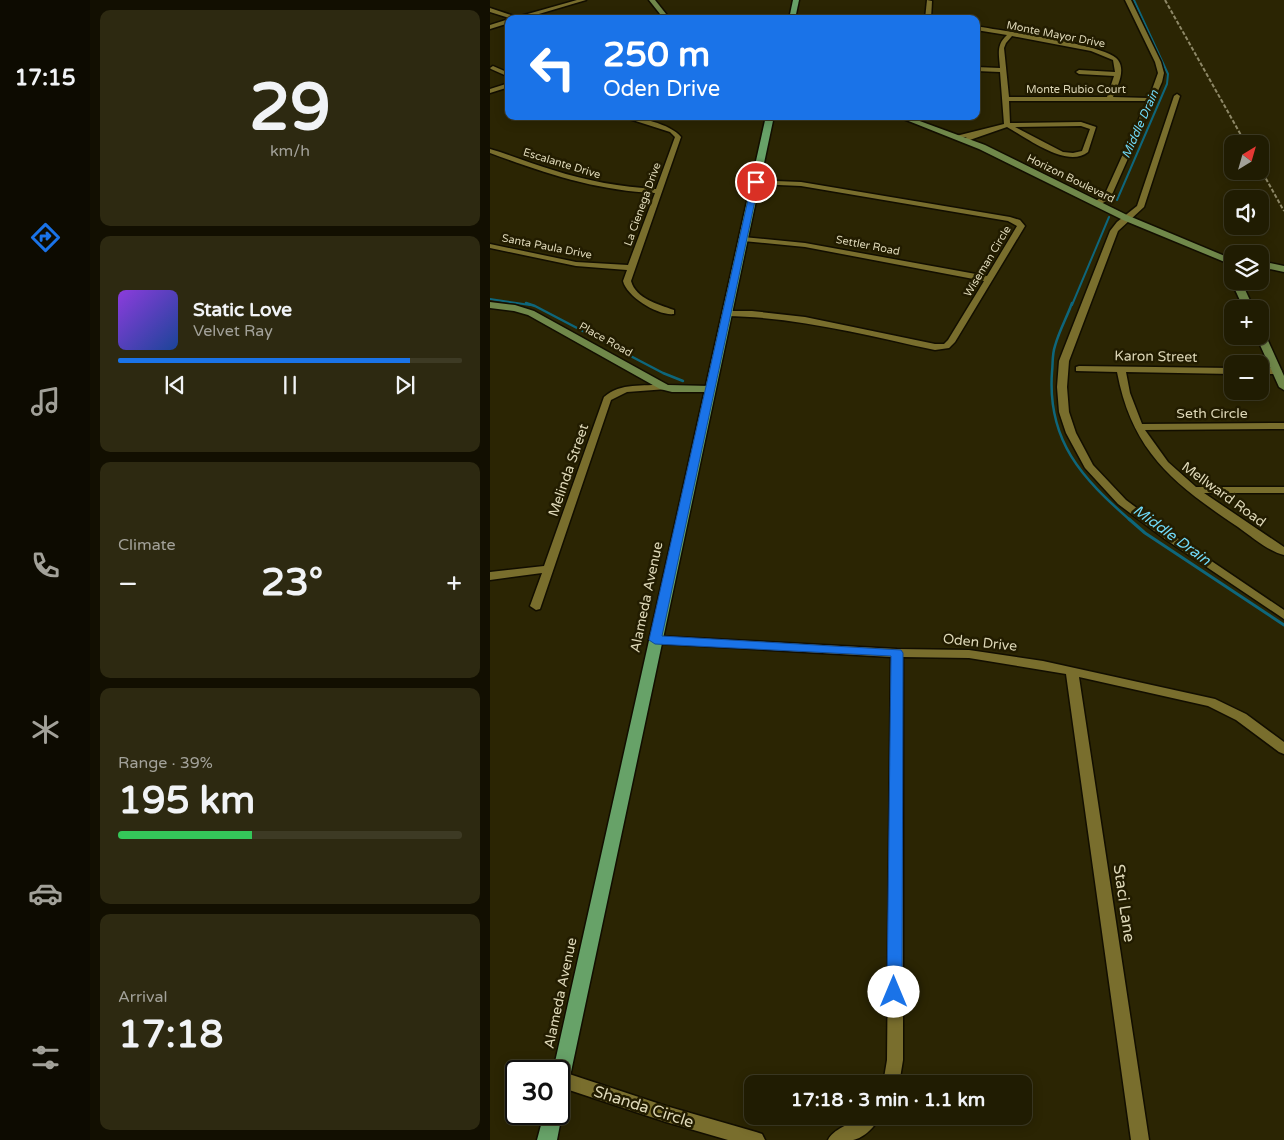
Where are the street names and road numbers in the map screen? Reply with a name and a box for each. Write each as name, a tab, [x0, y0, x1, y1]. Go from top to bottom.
street label: Monte Mayor Drive	[1005, 19, 1106, 50]
street label: Monte Rubio Court	[1026, 83, 1126, 96]
street label: Escalante Drive	[522, 146, 602, 181]
street label: Horizon Boulevard	[1025, 151, 1117, 205]
street label: La Cienega Drive	[621, 161, 664, 248]
street label: Wiseman Circle	[961, 223, 1014, 299]
street label: Santa Paula Drive	[501, 231, 593, 262]
street label: Settler Road	[835, 233, 901, 258]
street label: Place Road	[577, 319, 635, 359]
street label: Karon Street	[1114, 347, 1198, 366]
street label: Seth Circle	[1176, 405, 1248, 422]
street label: Melinda Street	[545, 421, 593, 519]
street label: Mellward Road	[1178, 458, 1269, 531]
street label: Alameda Avenue	[626, 540, 667, 654]
street label: Oden Drive	[942, 630, 1018, 655]
street label: Staci Lane	[1109, 863, 1139, 943]
street label: Alameda Avenue	[540, 936, 581, 1050]
street label: Shanda Circle	[591, 1081, 696, 1133]

